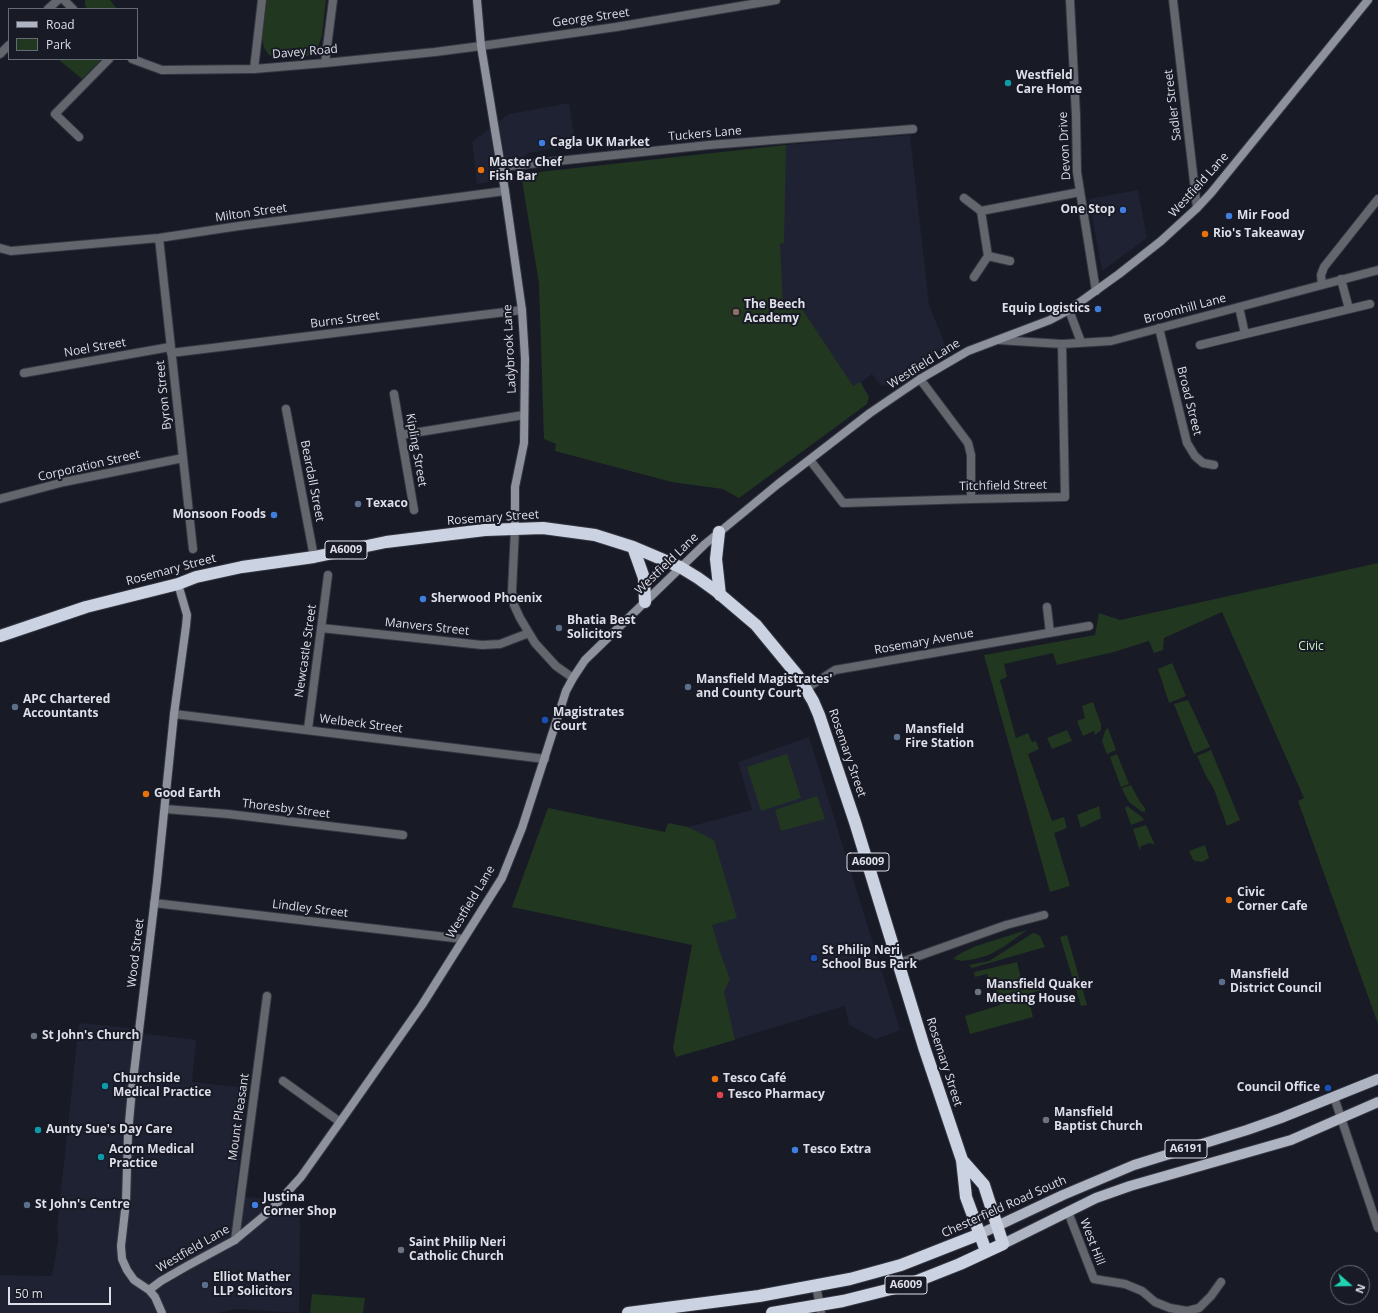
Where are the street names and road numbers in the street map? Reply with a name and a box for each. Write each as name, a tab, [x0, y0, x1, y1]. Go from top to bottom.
street label: George Street	[552, 5, 630, 31]
street label: Davey Road	[272, 42, 338, 62]
street label: Sadler Street	[1161, 68, 1185, 142]
street label: Devon Drive	[1056, 111, 1074, 181]
street label: Tuckers Lane	[668, 124, 742, 144]
street label: Westfield Lane	[1166, 150, 1232, 220]
street label: Milton Street	[214, 201, 288, 225]
street label: Broomhill Lane	[1142, 291, 1228, 327]
street label: Ladybrook Lane	[500, 304, 520, 394]
street label: Burns Street	[310, 309, 380, 331]
street label: Noel Street	[63, 335, 127, 361]
street label: Westfield Lane	[885, 336, 963, 392]
street label: Byron Street	[153, 359, 175, 431]
street label: Broad Street	[1173, 365, 1205, 437]
street label: Kipling Street	[402, 412, 430, 488]
street label: Beardall Street	[297, 439, 327, 523]
street label: Corporation Street	[37, 447, 141, 485]
street label: Titchfield Street	[959, 478, 1047, 494]
street label: Rosemary Street	[446, 508, 540, 528]
street label: Westfield Lane	[632, 530, 702, 598]
road number: A6009	[325, 541, 367, 559]
street label: Rosemary Street	[125, 551, 217, 589]
street label: Newcastle Street	[292, 604, 320, 698]
street label: Manvers Street	[384, 615, 470, 639]
street label: Rosemary Avenue	[873, 626, 975, 658]
street label: Rosemary Street	[825, 707, 869, 799]
street label: Welbeck Street	[319, 712, 403, 736]
street label: Thoresby Street	[241, 796, 331, 822]
road number: A6009	[847, 853, 889, 871]
street label: Westfield Lane	[444, 863, 498, 941]
street label: Lindley Street	[271, 897, 349, 921]
street label: Wood Street	[125, 918, 147, 988]
street label: Rosemary Street	[923, 1016, 965, 1108]
street label: Mount Pleasant	[226, 1073, 252, 1161]
road number: A6191	[1165, 1140, 1207, 1158]
street label: Chesterfield Road South	[939, 1173, 1069, 1241]
street label: West Hill	[1077, 1217, 1107, 1267]
street label: Westfield Lane	[154, 1222, 232, 1276]
road number: A6009	[885, 1276, 927, 1294]

